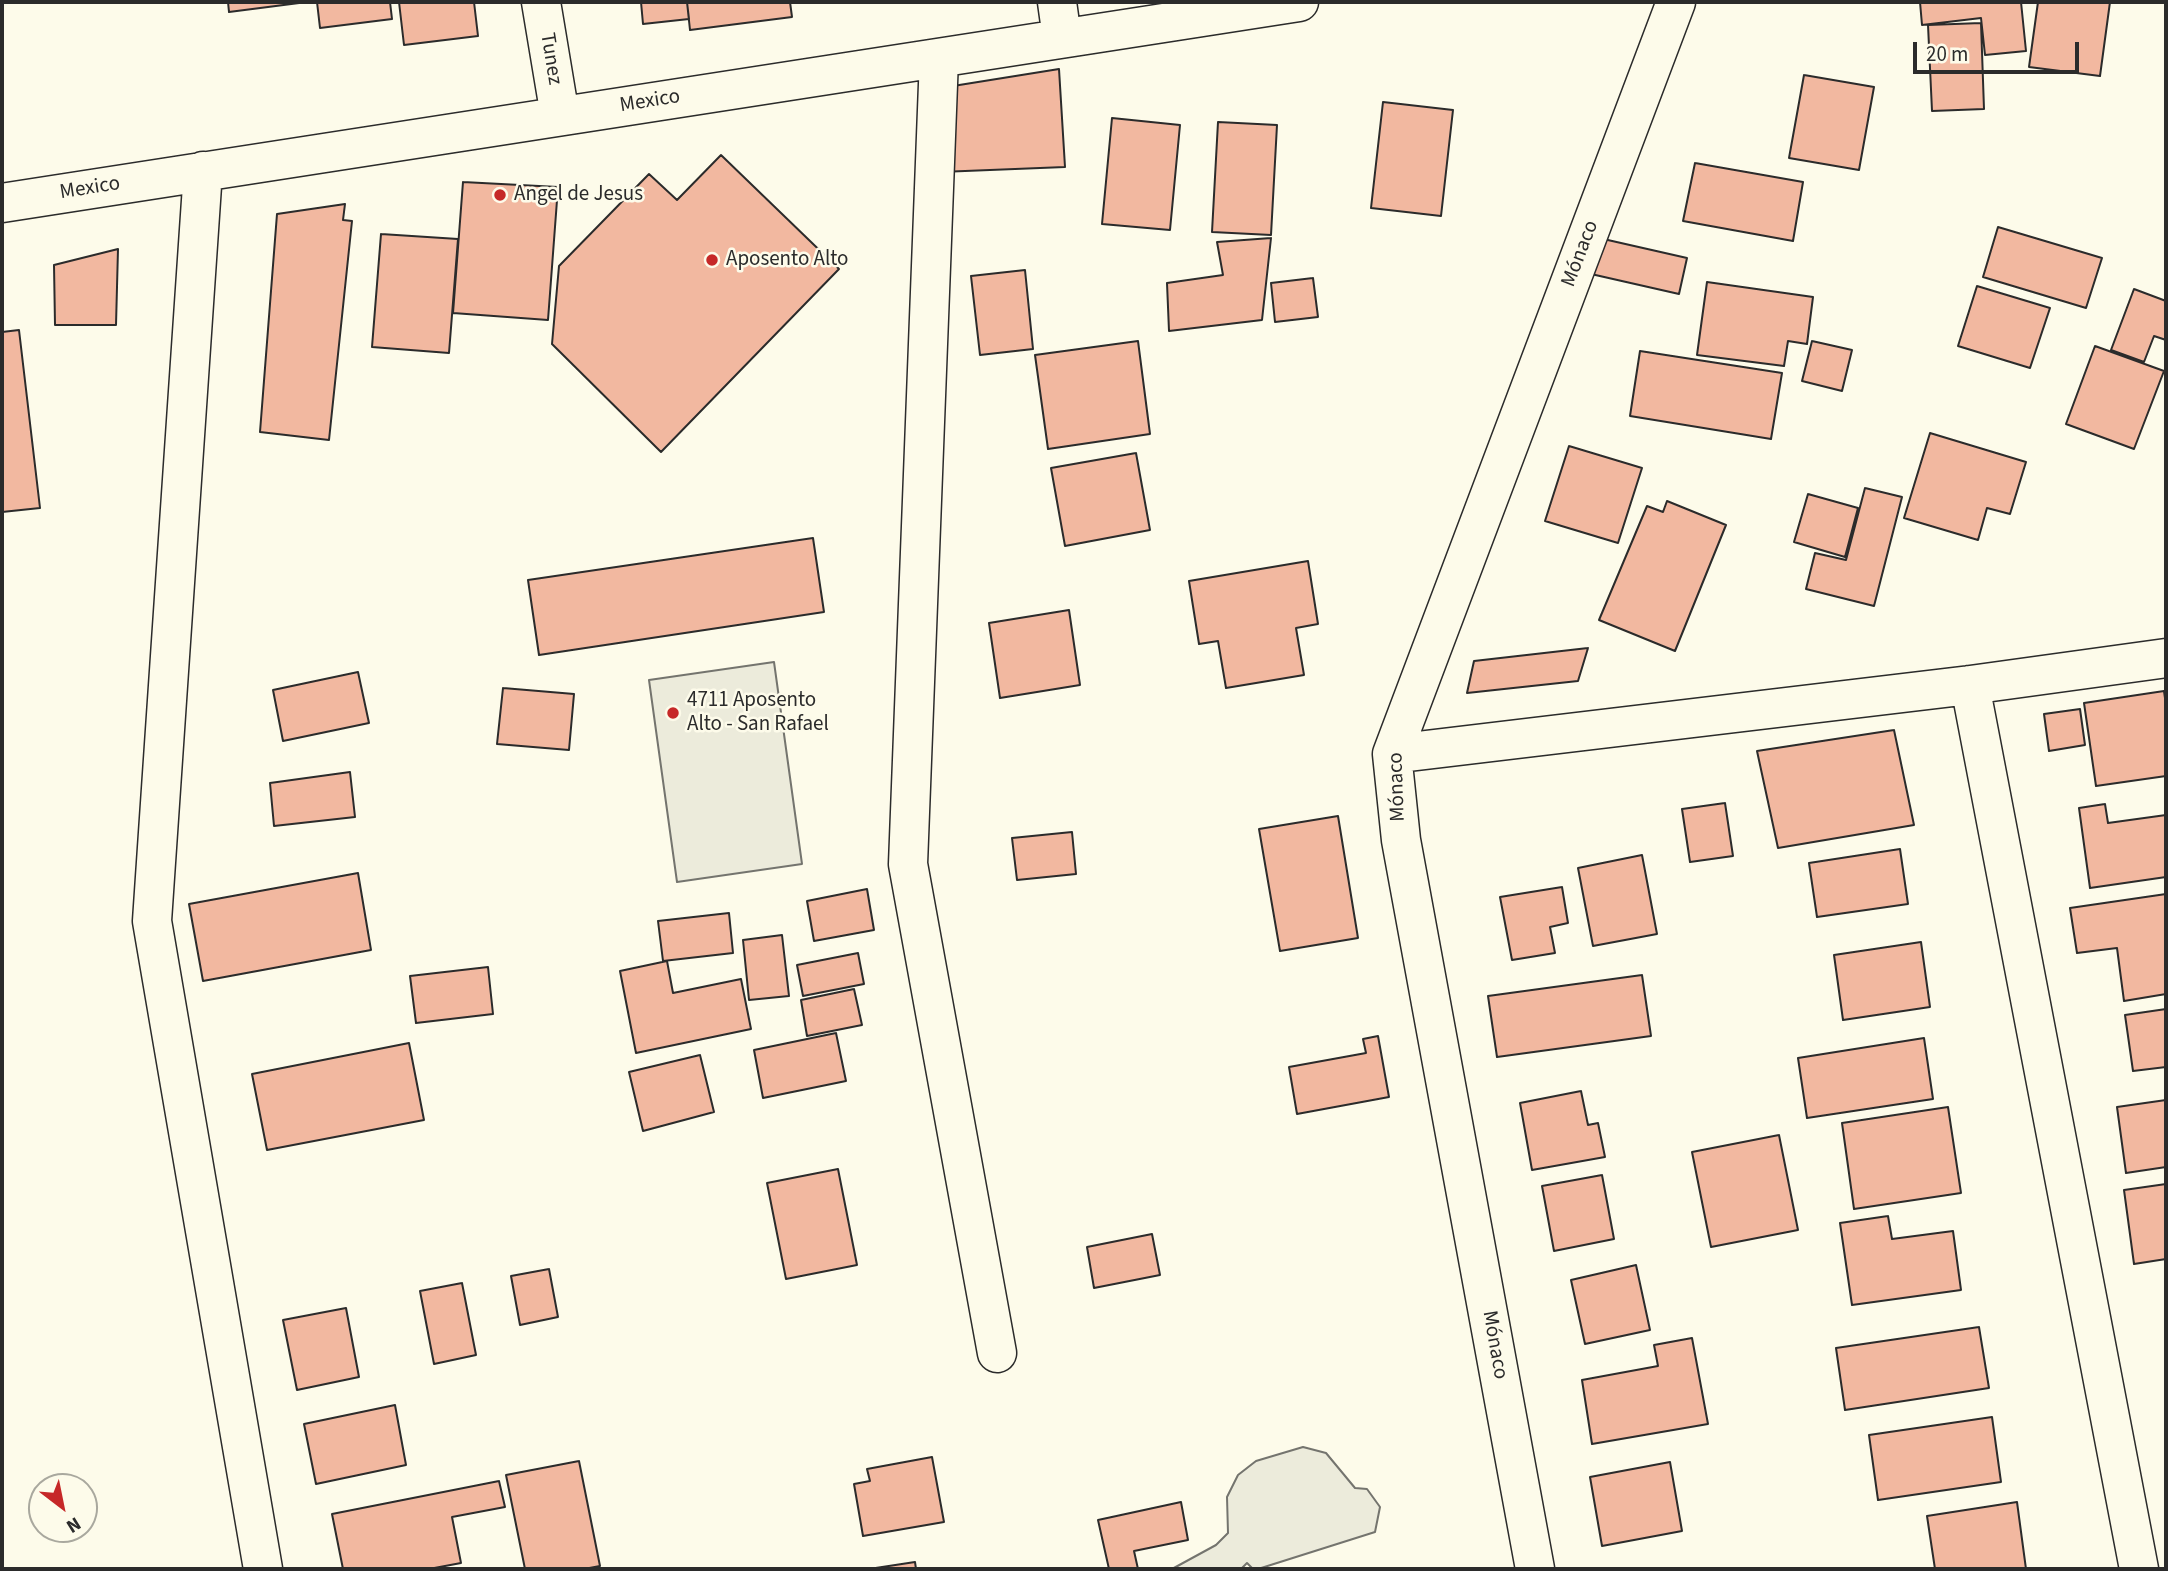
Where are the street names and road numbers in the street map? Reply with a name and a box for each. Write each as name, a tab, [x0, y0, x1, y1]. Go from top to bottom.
street label: Tunez	[533, 31, 567, 87]
street label: Mexico	[618, 85, 682, 119]
street label: Mexico	[58, 172, 122, 206]
street label: Mónaco	[1557, 217, 1605, 291]
street label: Mónaco	[1384, 752, 1412, 822]
street label: Mónaco	[1476, 1309, 1512, 1381]

